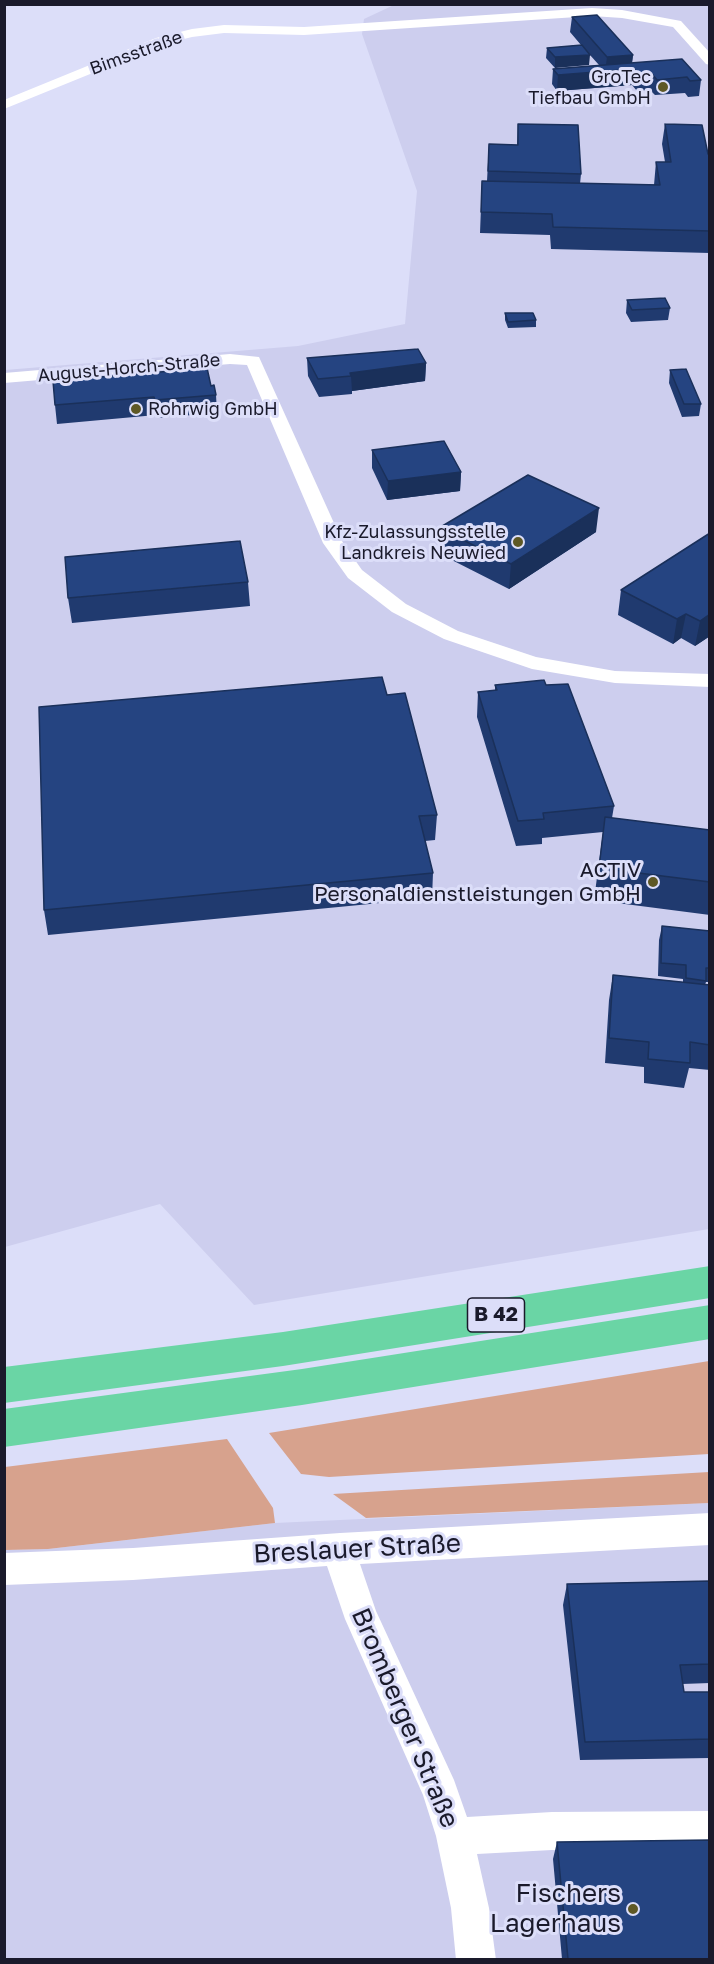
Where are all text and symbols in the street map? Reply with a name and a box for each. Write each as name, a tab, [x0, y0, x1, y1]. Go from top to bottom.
street label: Bimsstraße	[87, 26, 185, 80]
place label: GroTec Tiefbau GmbH	[528, 66, 651, 109]
marker: GroTec Tiefbau GmbH	[656, 80, 670, 94]
street label: August-Horch-Straße	[37, 349, 221, 387]
place label: Rohrwig GmbH	[148, 398, 278, 420]
marker: Rohrwig GmbH	[129, 402, 143, 416]
place label: Kfz-Zulassungsstelle Landkreis Neuwied	[324, 521, 506, 564]
marker: Kfz-Zulassungsstelle Landkreis Neuwied	[511, 535, 525, 549]
place label: ACTIV Personaldienstleistungen GmbH	[314, 857, 641, 907]
marker: ACTIV Personaldienstleistungen GmbH	[646, 875, 660, 889]
road number: B 42	[468, 1298, 524, 1332]
street label: Breslauer Straße	[252, 1528, 462, 1570]
street label: Bromberger Straße	[345, 1603, 465, 1833]
place label: Fischers Lagerhaus	[490, 1878, 621, 1940]
marker: Fischers Lagerhaus	[626, 1902, 640, 1916]

